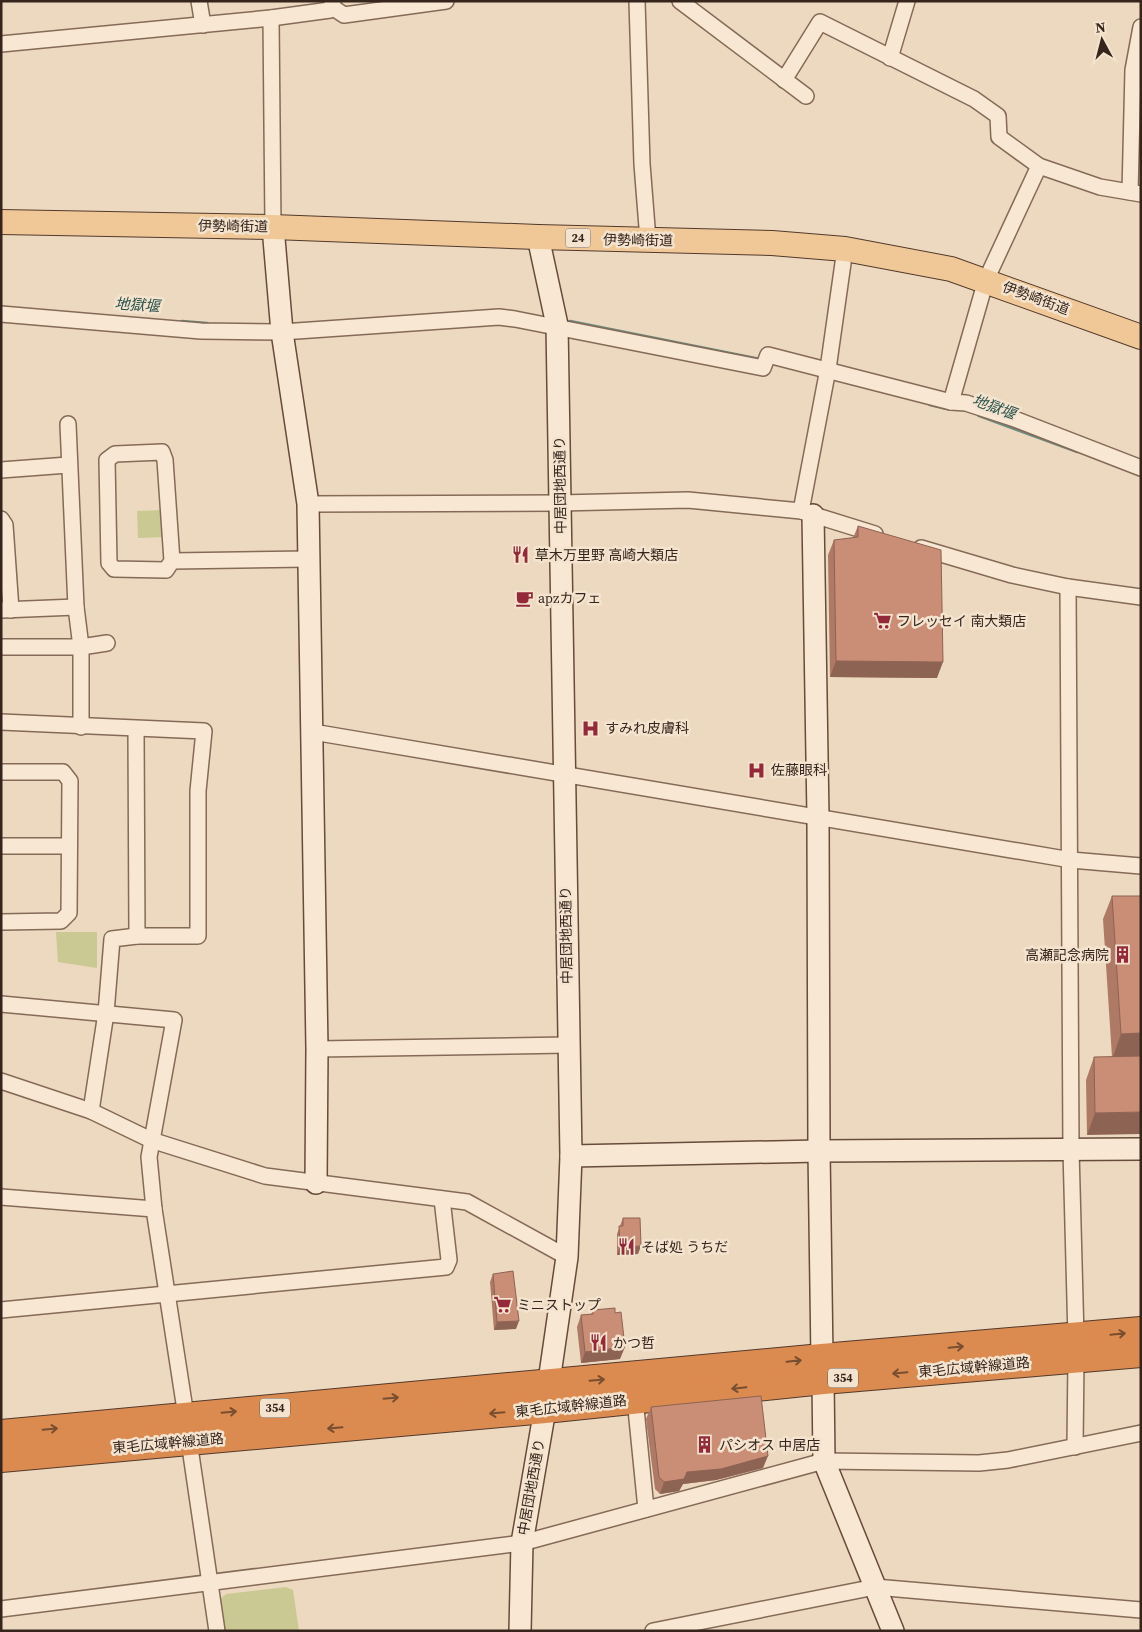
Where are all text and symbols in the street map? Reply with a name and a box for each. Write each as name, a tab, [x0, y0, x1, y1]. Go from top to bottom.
north arrow	[1077, 15, 1127, 65]
text: N	[1094, 17, 1107, 38]
street label: 伊勢崎街道	[198, 215, 268, 237]
road number: 24	[566, 228, 590, 248]
street label: 伊勢崎街道	[603, 229, 673, 251]
street label: 伊勢崎街道	[1000, 277, 1072, 319]
water label: 地獄堰	[114, 292, 163, 317]
water label: 地獄堰	[969, 389, 1022, 425]
street label: 中居団地西通り	[549, 436, 571, 534]
restaurant icon: 草木万里野 高崎大類店	[511, 545, 531, 565]
place label: 草木万里野 高崎大類店	[535, 545, 678, 565]
cafe icon: apzカフェ	[514, 588, 534, 608]
place label: apzカフェ	[538, 588, 601, 608]
supermarket icon: フレッセイ 南大類店	[873, 611, 893, 631]
place label: フレッセイ 南大類店	[897, 611, 1026, 631]
hospital icon: すみれ皮膚科	[581, 718, 601, 738]
place label: すみれ皮膚科	[605, 718, 689, 738]
hospital icon: 佐藤眼科	[747, 760, 767, 780]
place label: 佐藤眼科	[771, 760, 827, 780]
street label: 中居団地西通り	[555, 886, 577, 984]
place label: 高瀬記念病院	[1025, 945, 1109, 965]
building icon: 高瀬記念病院	[1113, 945, 1133, 965]
restaurant icon: そば処 うちだ	[617, 1237, 637, 1257]
place label: そば処 うちだ	[641, 1237, 728, 1257]
supermarket icon: ミニストップ	[493, 1295, 513, 1315]
place label: ミニストップ	[517, 1295, 601, 1315]
one-way arrow	[1110, 1329, 1126, 1339]
restaurant icon: かつ哲	[589, 1333, 609, 1353]
place label: かつ哲	[613, 1333, 655, 1353]
one-way arrow	[948, 1343, 964, 1352]
street label: 東毛広域幹線道路	[917, 1352, 1031, 1382]
one-way arrow	[786, 1356, 802, 1366]
one-way arrow	[893, 1368, 909, 1378]
road number: 354	[828, 1369, 858, 1388]
one-way arrow	[589, 1375, 605, 1385]
one-way arrow	[731, 1384, 747, 1393]
street label: 東毛広域幹線道路	[514, 1390, 628, 1422]
one-way arrow	[383, 1393, 399, 1403]
road number: 354	[260, 1399, 290, 1418]
one-way arrow	[221, 1408, 237, 1417]
one-way arrow	[489, 1409, 505, 1418]
one-way arrow	[327, 1423, 343, 1433]
one-way arrow	[41, 1424, 57, 1434]
street label: 東毛広域幹線道路	[111, 1428, 225, 1458]
building icon: パシオス 中居店	[695, 1435, 715, 1455]
place label: パシオス 中居店	[719, 1435, 820, 1455]
street label: 中居団地西通り	[513, 1437, 549, 1537]

